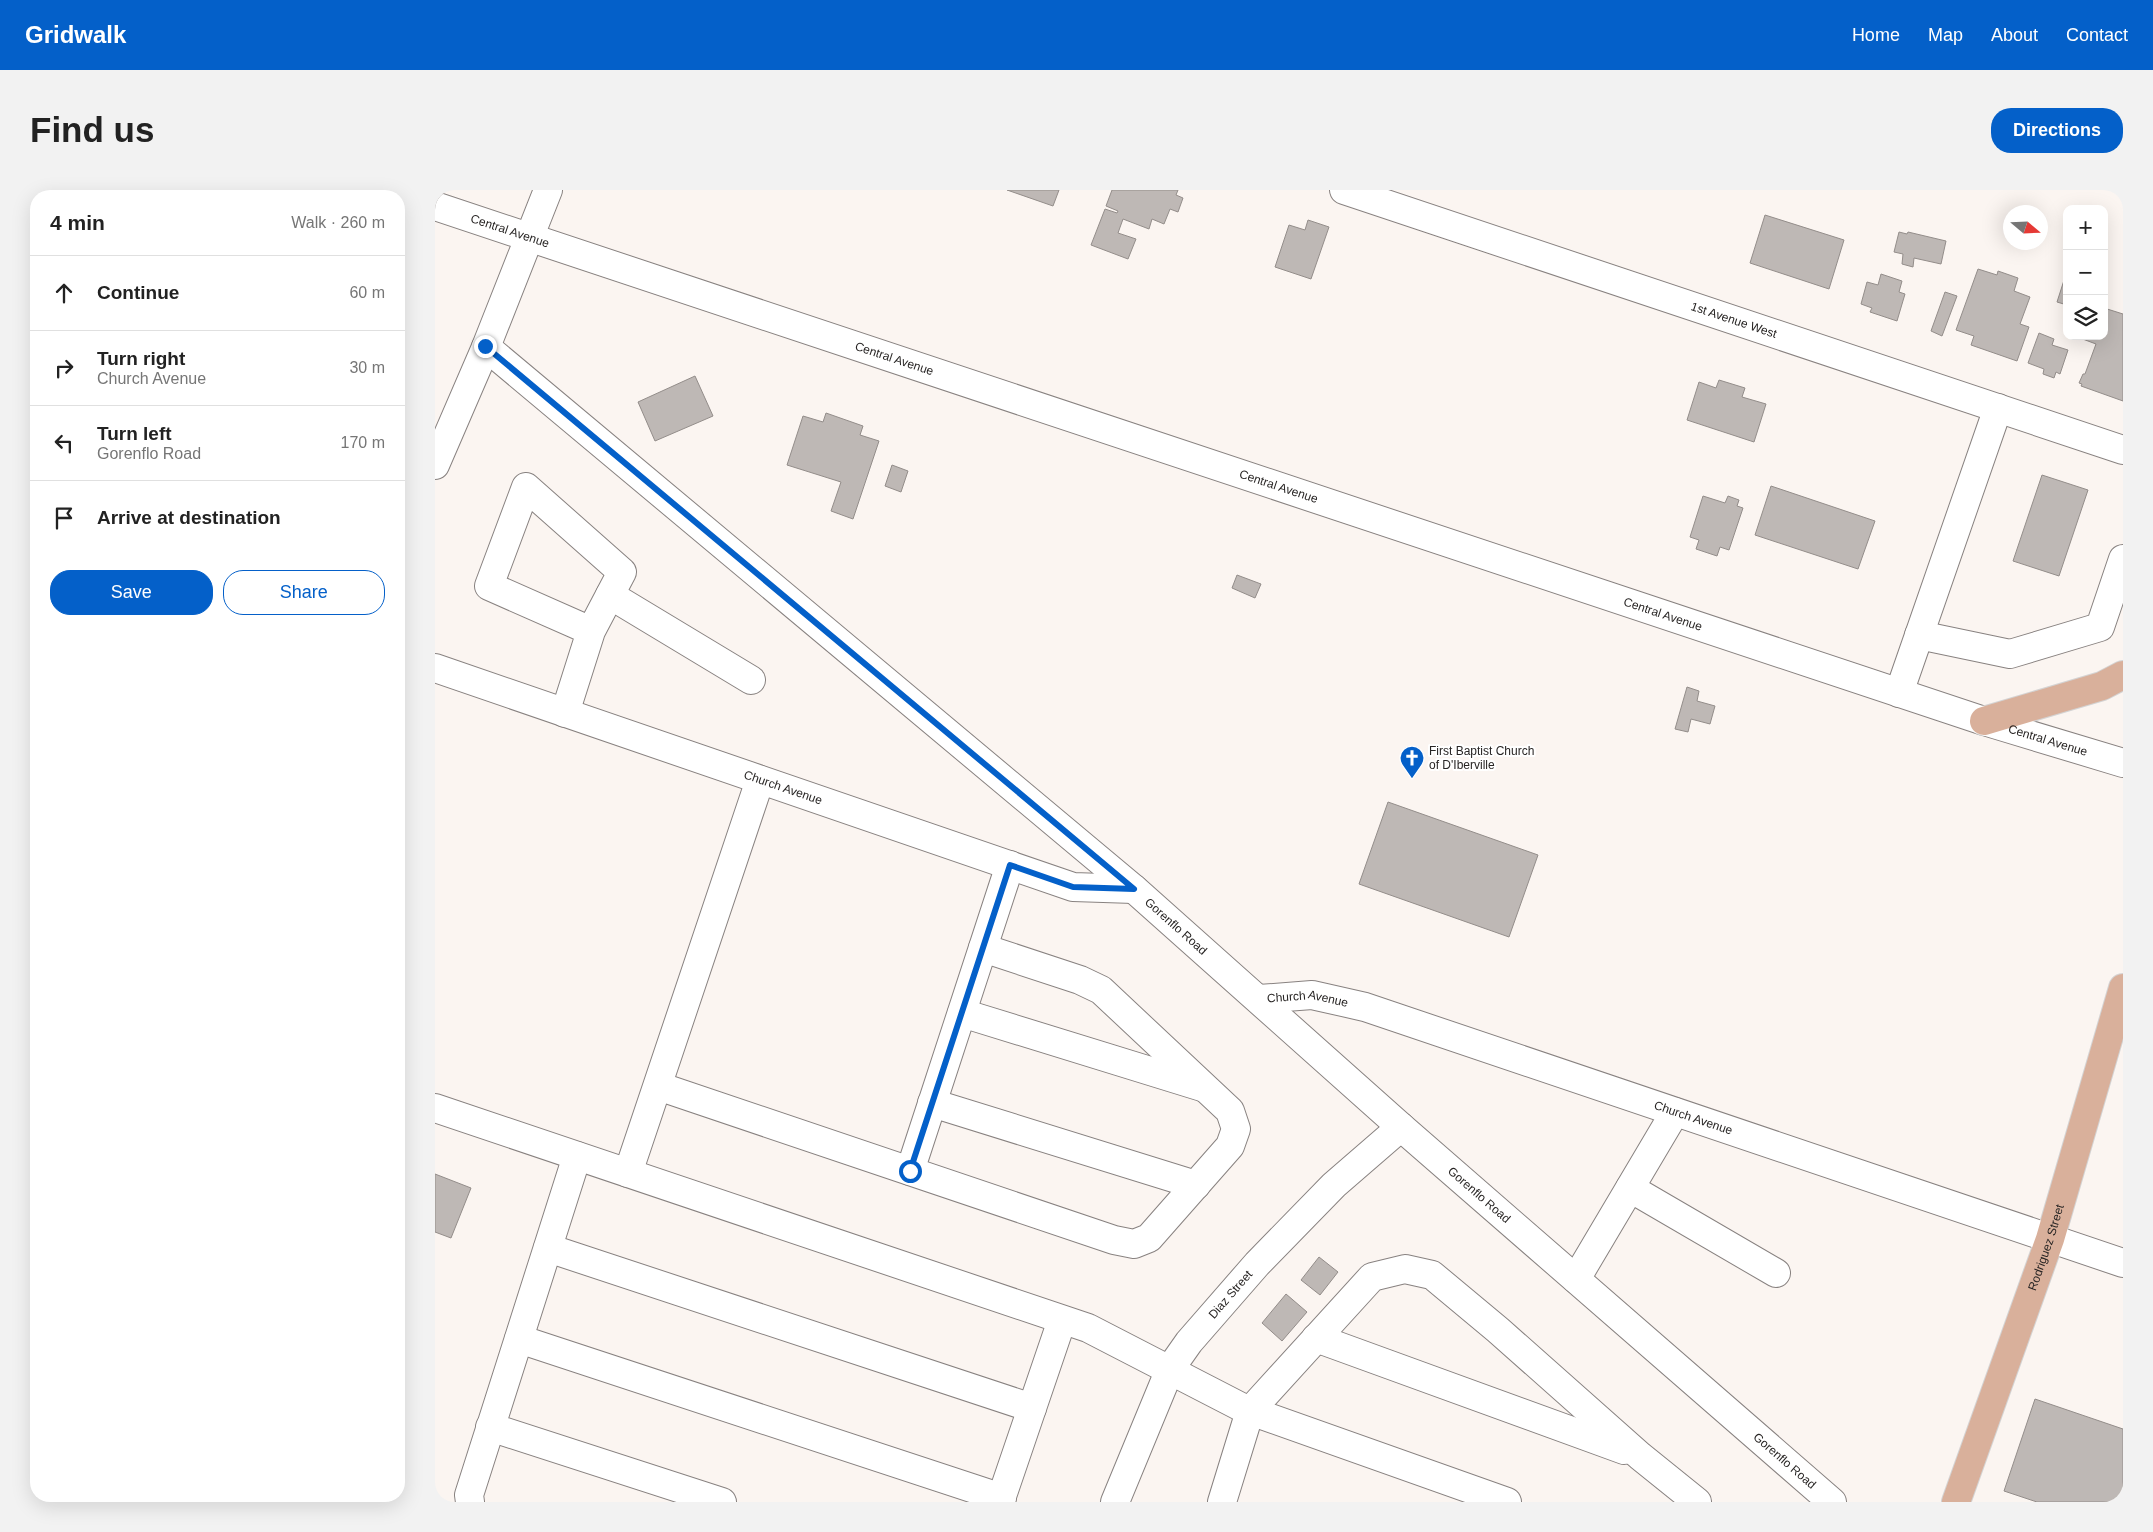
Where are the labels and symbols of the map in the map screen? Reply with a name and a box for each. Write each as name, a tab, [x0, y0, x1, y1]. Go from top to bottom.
north arrow	[2003, 205, 2048, 250]
street label: Central Avenue	[469, 211, 551, 251]
street label: 1st Avenue West	[1689, 299, 1779, 341]
route end	[474, 335, 497, 358]
street label: Central Avenue	[853, 339, 936, 378]
street label: Central Avenue	[1237, 467, 1320, 506]
street label: Central Avenue	[1622, 595, 1704, 634]
street label: Central Avenue	[2007, 722, 2089, 759]
place label: First Baptist Church of D'Iberville	[1429, 744, 1534, 772]
church icon: First Baptist Church of D'Iberville	[1399, 745, 1425, 779]
street label: Church Avenue	[742, 768, 824, 808]
street label: Gorenflo Road	[1142, 895, 1210, 958]
street label: Church Avenue	[1266, 987, 1350, 1010]
street label: Church Avenue	[1652, 1098, 1735, 1138]
route start	[899, 1160, 922, 1183]
street label: Gorenflo Road	[1445, 1164, 1513, 1226]
street label: Rodriguez Street	[2025, 1202, 2067, 1293]
street label: Diaz Street	[1206, 1267, 1256, 1321]
street label: Gorenflo Road	[1751, 1430, 1819, 1492]

